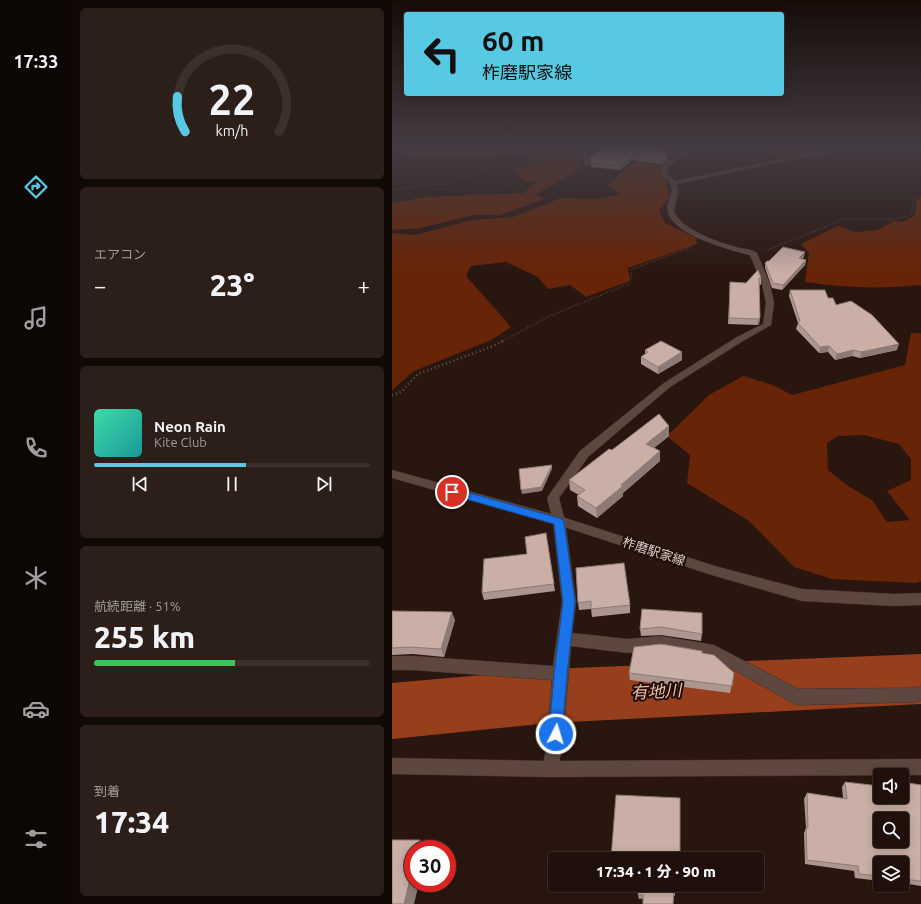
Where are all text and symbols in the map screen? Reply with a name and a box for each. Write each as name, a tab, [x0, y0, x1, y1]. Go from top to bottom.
text: 60 m	[482, 25, 544, 56]
icon: left	[416, 28, 468, 80]
text: 17:33	[13, 51, 59, 71]
text: 柞磨駅家線	[482, 62, 572, 82]
text: 22	[209, 75, 255, 122]
text: km/h	[216, 122, 248, 138]
icon: directions	[22, 173, 50, 201]
text: エアコン	[94, 247, 146, 261]
text: 23°	[210, 268, 254, 302]
text: −	[94, 273, 106, 298]
text: +	[358, 273, 370, 298]
icon: music	[22, 304, 50, 332]
text: Neon Rain	[154, 418, 226, 435]
icon: phone	[22, 434, 50, 462]
text: Kite Club	[154, 435, 207, 449]
icon: previous	[129, 473, 151, 495]
icon: pause	[221, 473, 243, 495]
icon: next	[313, 473, 335, 495]
pin	[435, 475, 469, 509]
icon: arrive	[441, 481, 463, 503]
street label: 柞磨駅家線	[621, 534, 687, 568]
icon: climate	[22, 564, 50, 592]
text: 航続距離 · 51%	[94, 599, 181, 613]
text: 255 km	[94, 620, 195, 654]
water label: 有地川	[630, 680, 684, 702]
icon: car	[22, 695, 50, 723]
position arrow	[535, 713, 577, 755]
map controls	[873, 768, 909, 892]
button: sound	[873, 768, 909, 804]
text: 到着	[94, 784, 120, 798]
text: 17:34	[94, 805, 169, 839]
button: search	[873, 812, 909, 848]
icon: filters	[22, 825, 50, 853]
speed limit sign: 30	[404, 840, 456, 892]
button: layers	[873, 856, 909, 892]
text: 17:34 · 1 分 · 90 m	[596, 863, 716, 880]

